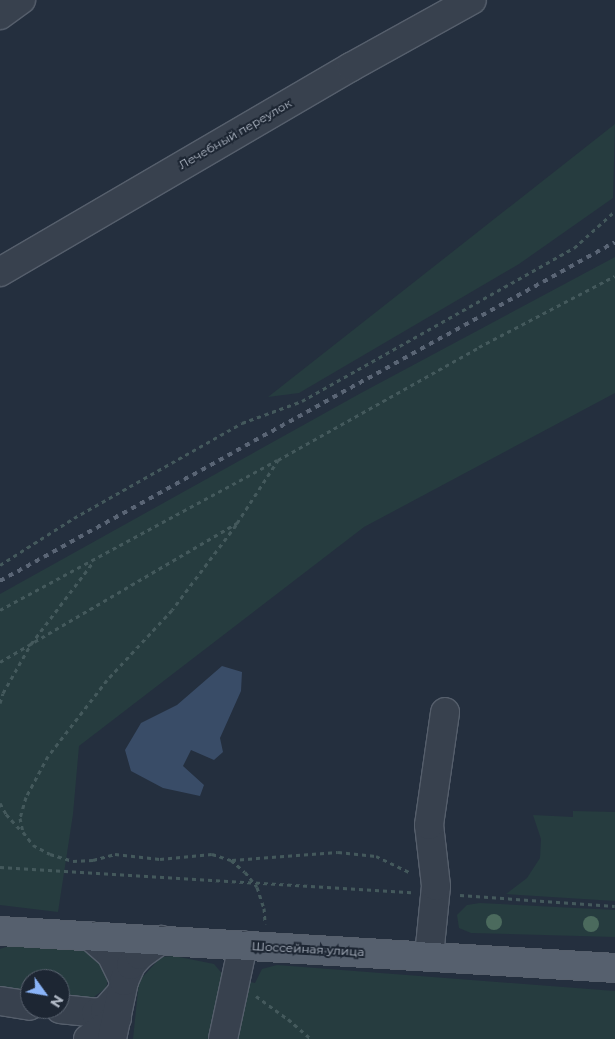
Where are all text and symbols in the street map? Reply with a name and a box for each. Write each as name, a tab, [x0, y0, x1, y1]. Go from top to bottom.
street label: Лечебный переулок	[176, 96, 294, 172]
street label: Шоссейная улица	[251, 939, 365, 959]
north arrow	[20, 969, 70, 1019]
text: N	[46, 992, 68, 1011]

